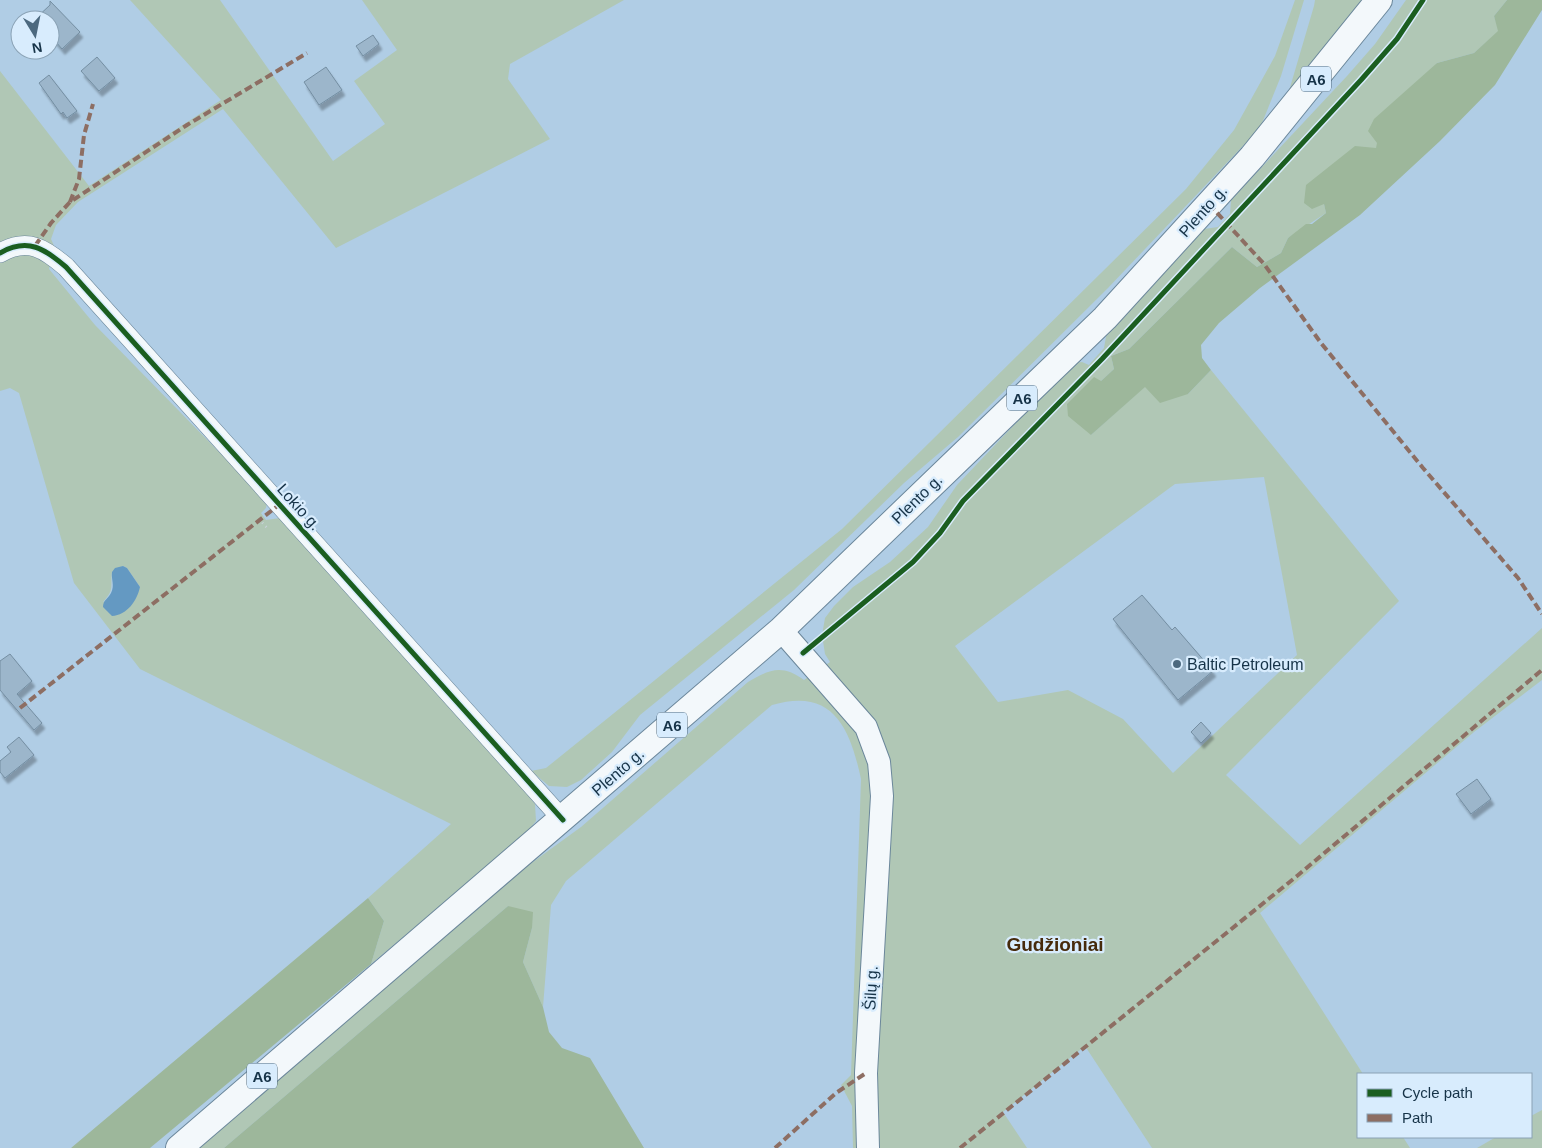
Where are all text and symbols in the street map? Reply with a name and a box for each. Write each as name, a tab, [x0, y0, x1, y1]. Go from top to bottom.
north arrow	[10, 10, 60, 60]
text: N	[31, 39, 44, 57]
road number: A6	[1301, 66, 1331, 92]
street label: Plento g.	[1176, 182, 1230, 240]
road number: A6	[1007, 386, 1037, 410]
street label: Plento g.	[888, 471, 946, 527]
street label: Lokio g.	[274, 480, 324, 534]
place label: Baltic Petroleum	[1187, 656, 1304, 673]
marker: Baltic Petroleum	[1171, 658, 1183, 670]
road number: A6	[657, 712, 687, 738]
street label: Plento g.	[589, 745, 647, 799]
district label: Gudžioniai	[1006, 934, 1104, 955]
street label: Šilų g.	[860, 965, 881, 1011]
road number: A6	[247, 1064, 277, 1088]
legend	[1357, 1073, 1532, 1138]
text: Cycle path	[1402, 1084, 1473, 1101]
text: Path	[1402, 1109, 1433, 1126]

